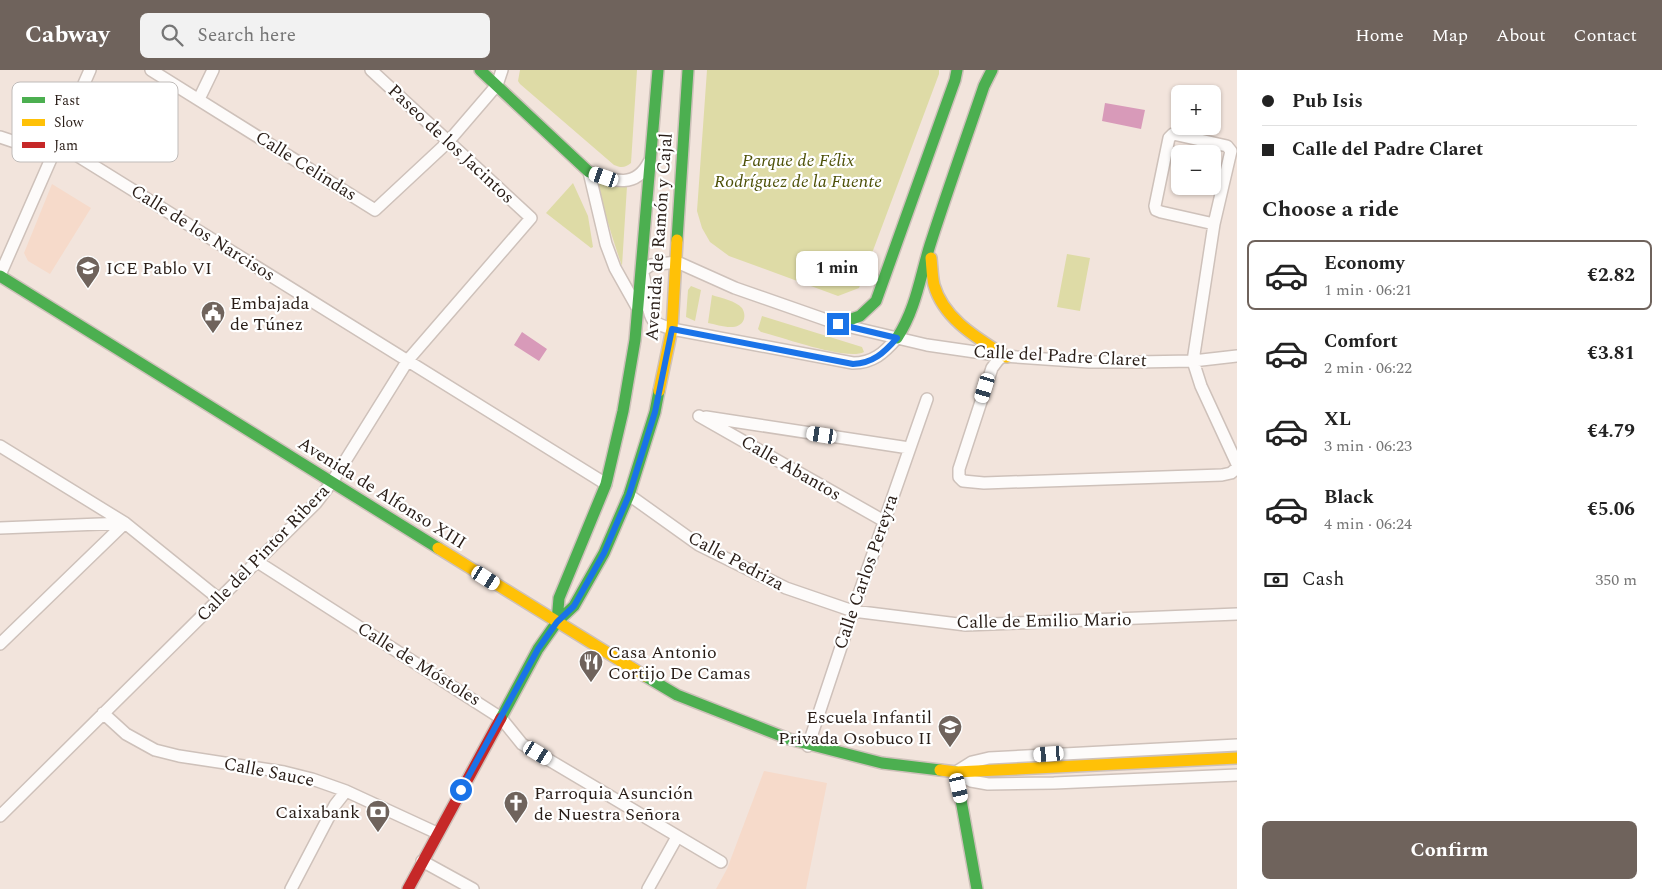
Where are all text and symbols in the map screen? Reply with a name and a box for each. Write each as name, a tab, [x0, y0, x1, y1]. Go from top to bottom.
search box	[140, 13, 490, 58]
text: Cabway	[25, 17, 110, 53]
icon: search	[158, 21, 186, 49]
text: Search here	[198, 21, 296, 50]
text: Home	[1355, 22, 1404, 49]
text: Map	[1432, 22, 1468, 49]
text: About	[1496, 22, 1546, 49]
text: Contact	[1574, 22, 1637, 49]
street label: Paseo de los Jacintos	[381, 78, 521, 210]
legend	[12, 82, 178, 162]
map controls	[1171, 85, 1221, 195]
button: +	[1171, 85, 1221, 135]
text: Pub Isis	[1292, 87, 1363, 116]
text: Fast	[54, 90, 80, 111]
text: Slow	[54, 112, 84, 133]
street label: Calle Celindas	[250, 124, 362, 208]
street label: Avenida de Ramón y Cajal	[638, 132, 680, 342]
text: Jam	[54, 135, 78, 156]
text: Calle del Padre Claret	[1292, 135, 1483, 164]
button: −	[1171, 145, 1221, 195]
park label: Parque de Félix Rodríguez de la Fuente	[714, 147, 882, 195]
car	[587, 165, 620, 189]
street label: Calle de los Narcisos	[126, 178, 280, 288]
text: Choose a ride	[1262, 193, 1399, 226]
text: Economy	[1324, 249, 1405, 278]
callout: 1 min	[797, 252, 879, 286]
icon: car	[1264, 253, 1309, 298]
school or university icon: ICE Pablo VI	[75, 255, 101, 289]
place label: ICE Pablo VI	[106, 255, 212, 282]
text: 1 min	[816, 256, 858, 280]
text: €2.82	[1587, 261, 1635, 290]
text: 1 min · 06:21	[1324, 278, 1412, 302]
place label: Embajada de Túnez	[230, 290, 310, 338]
public building icon: Embajada de Túnez	[200, 300, 226, 334]
route end	[827, 313, 849, 335]
text: Comfort	[1324, 327, 1398, 356]
icon: car	[1264, 331, 1309, 376]
street label: Calle del Padre Claret	[972, 338, 1148, 374]
text: €3.81	[1587, 339, 1635, 368]
text: 2 min · 06:22	[1324, 356, 1412, 380]
car	[973, 371, 996, 405]
text: XL	[1324, 405, 1351, 434]
icon: car	[1264, 409, 1309, 454]
text: €4.79	[1587, 417, 1635, 446]
car	[806, 425, 837, 445]
street label: Calle Abantos	[736, 428, 846, 508]
street label: Avenida de Alfonso XIII	[293, 430, 471, 556]
text: 3 min · 06:23	[1324, 434, 1412, 458]
street label: Calle del Pintor Ribera	[190, 478, 336, 628]
text: Black	[1324, 483, 1374, 512]
icon: car	[1264, 487, 1309, 532]
street label: Calle Carlos Pereyra	[827, 491, 905, 653]
text: €5.06	[1587, 495, 1635, 524]
text: 4 min · 06:24	[1324, 512, 1412, 536]
street label: Calle Pedriza	[683, 524, 789, 598]
car	[469, 564, 502, 592]
text: Cash	[1302, 565, 1344, 594]
icon: cash	[1262, 566, 1290, 594]
text: 350 m	[1595, 568, 1637, 592]
street label: Calle de Emilio Mario	[956, 606, 1132, 636]
street label: Calle de Móstoles	[352, 615, 486, 713]
place label: Casa Antonio Cortijo De Camas	[608, 639, 751, 687]
restaurant icon: Casa Antonio Cortijo De Camas	[578, 649, 604, 683]
place label: Escuela Infantil Privada Osobuco II	[778, 704, 932, 752]
school or university icon: Escuela Infantil Privada Osobuco II	[937, 714, 963, 748]
car	[521, 739, 554, 767]
car	[1033, 745, 1064, 763]
street label: Calle Sauce	[221, 750, 317, 794]
car	[948, 772, 969, 804]
route start	[450, 779, 472, 801]
place label: Parroquia Asunción de Nuestra Señora	[534, 780, 693, 828]
church icon: Parroquia Asunción de Nuestra Señora	[503, 790, 529, 824]
place label: Caixabank	[275, 799, 360, 826]
bank icon: Caixabank	[365, 799, 391, 833]
button: Confirm	[1262, 821, 1637, 879]

